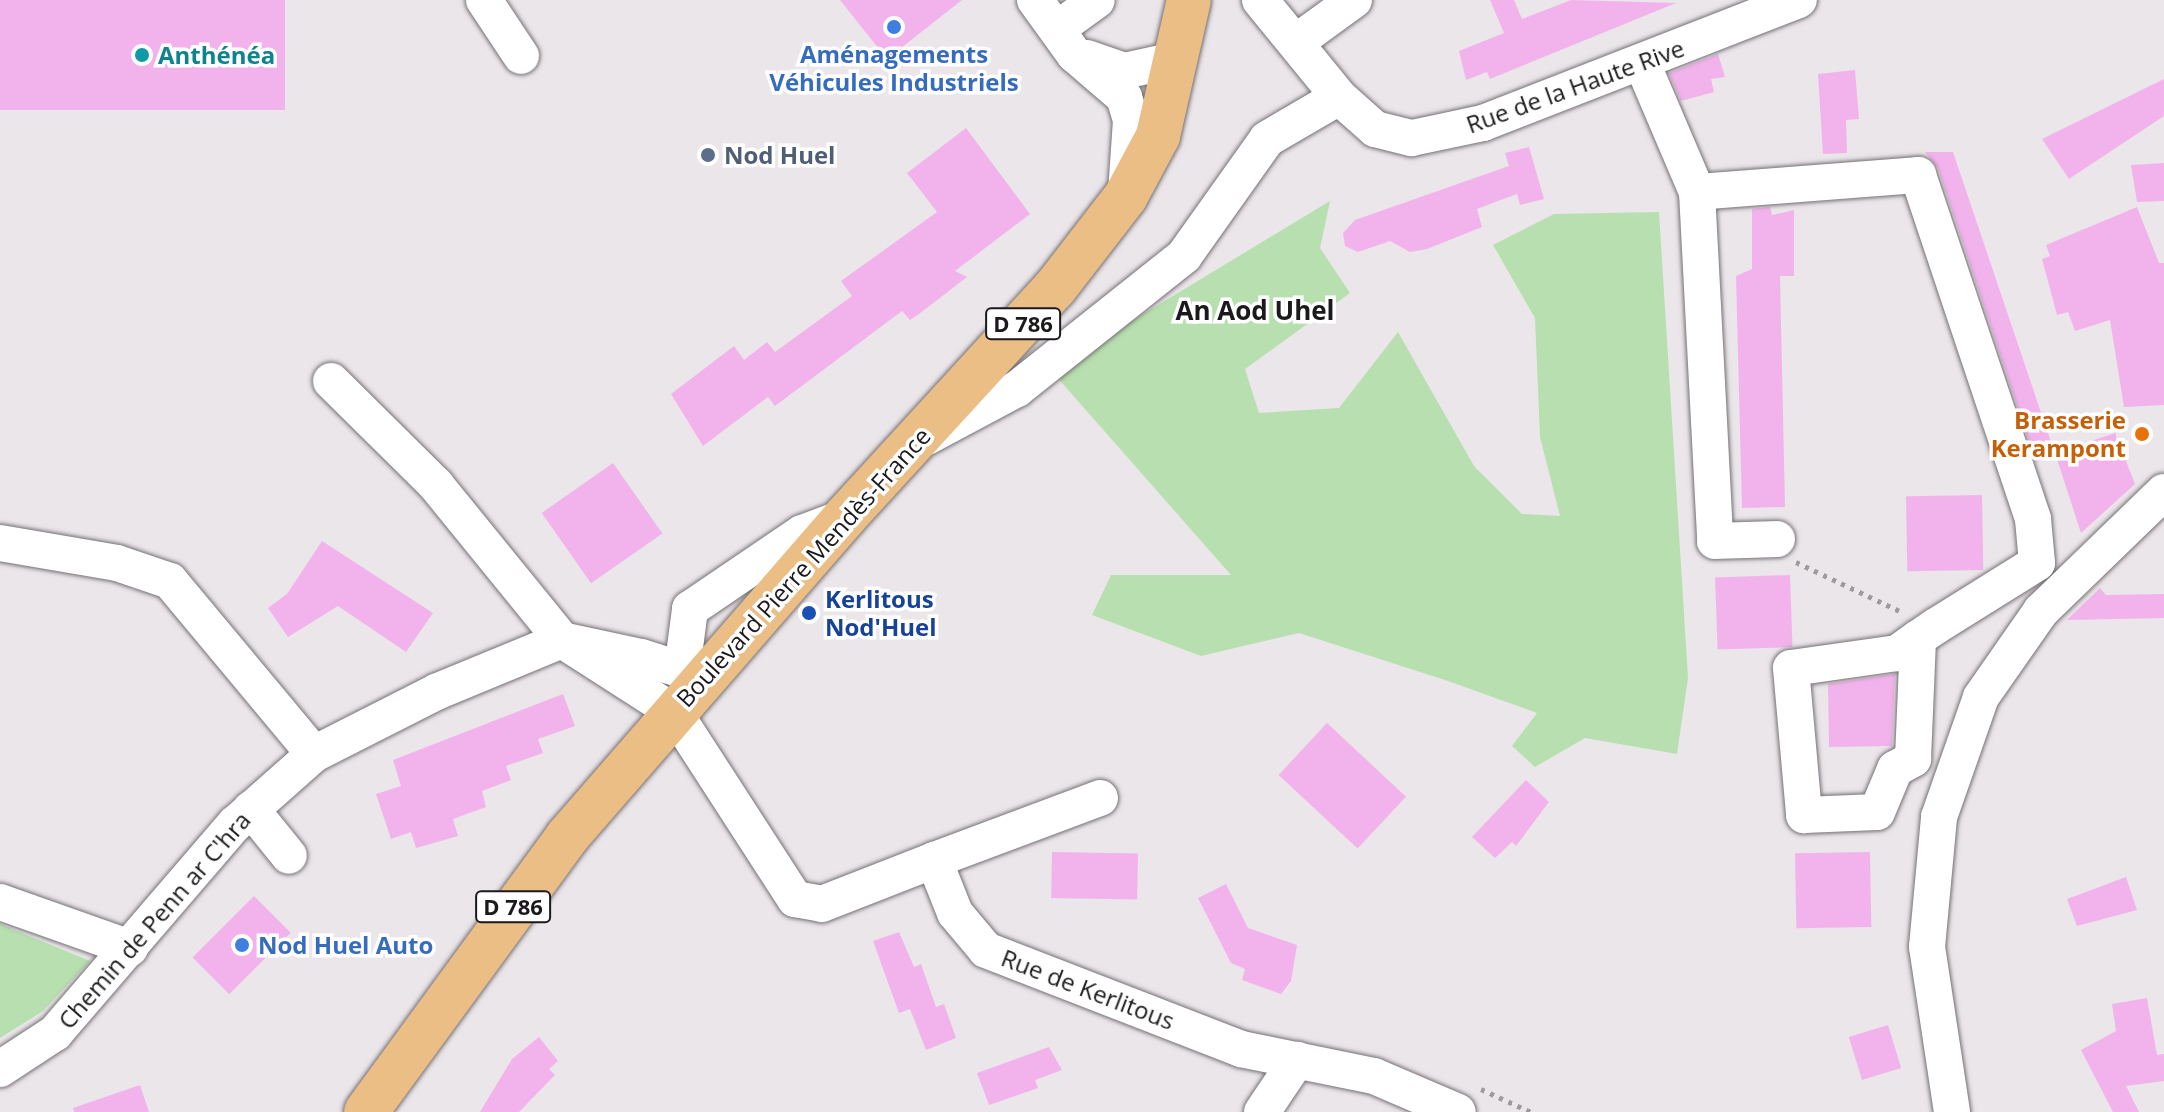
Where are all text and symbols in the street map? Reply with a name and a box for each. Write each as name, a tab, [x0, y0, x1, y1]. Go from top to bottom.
marker: Aménagements Véhicules Industriels	[885, 18, 903, 36]
street label: Rue de la Haute Rive	[1462, 33, 1688, 139]
place label: Aménagements Véhicules Industriels	[769, 40, 1019, 96]
place label: Anthénéa	[158, 41, 275, 69]
marker: Anthénéa	[133, 46, 151, 64]
place label: Nod Huel	[724, 141, 835, 169]
marker: Nod Huel	[699, 146, 717, 164]
district label: An Aod Uhel	[1175, 295, 1335, 327]
road number: D 786	[985, 306, 1061, 342]
place label: Brasserie Kerampont	[1991, 406, 2126, 462]
street label: Boulevard Pierre Mendès-France	[670, 421, 936, 713]
marker: Brasserie Kerampont	[2133, 425, 2151, 443]
place label: Kerlitous Nod'Huel	[825, 585, 937, 641]
marker: Kerlitous Nod'Huel	[800, 604, 818, 622]
street label: Chemin de Penn ar C'hra	[52, 806, 256, 1034]
road number: D 786	[475, 889, 551, 925]
place label: Nod Huel Auto	[258, 931, 433, 959]
marker: Nod Huel Auto	[233, 936, 251, 954]
street label: Rue de Kerlitous	[997, 943, 1179, 1035]

